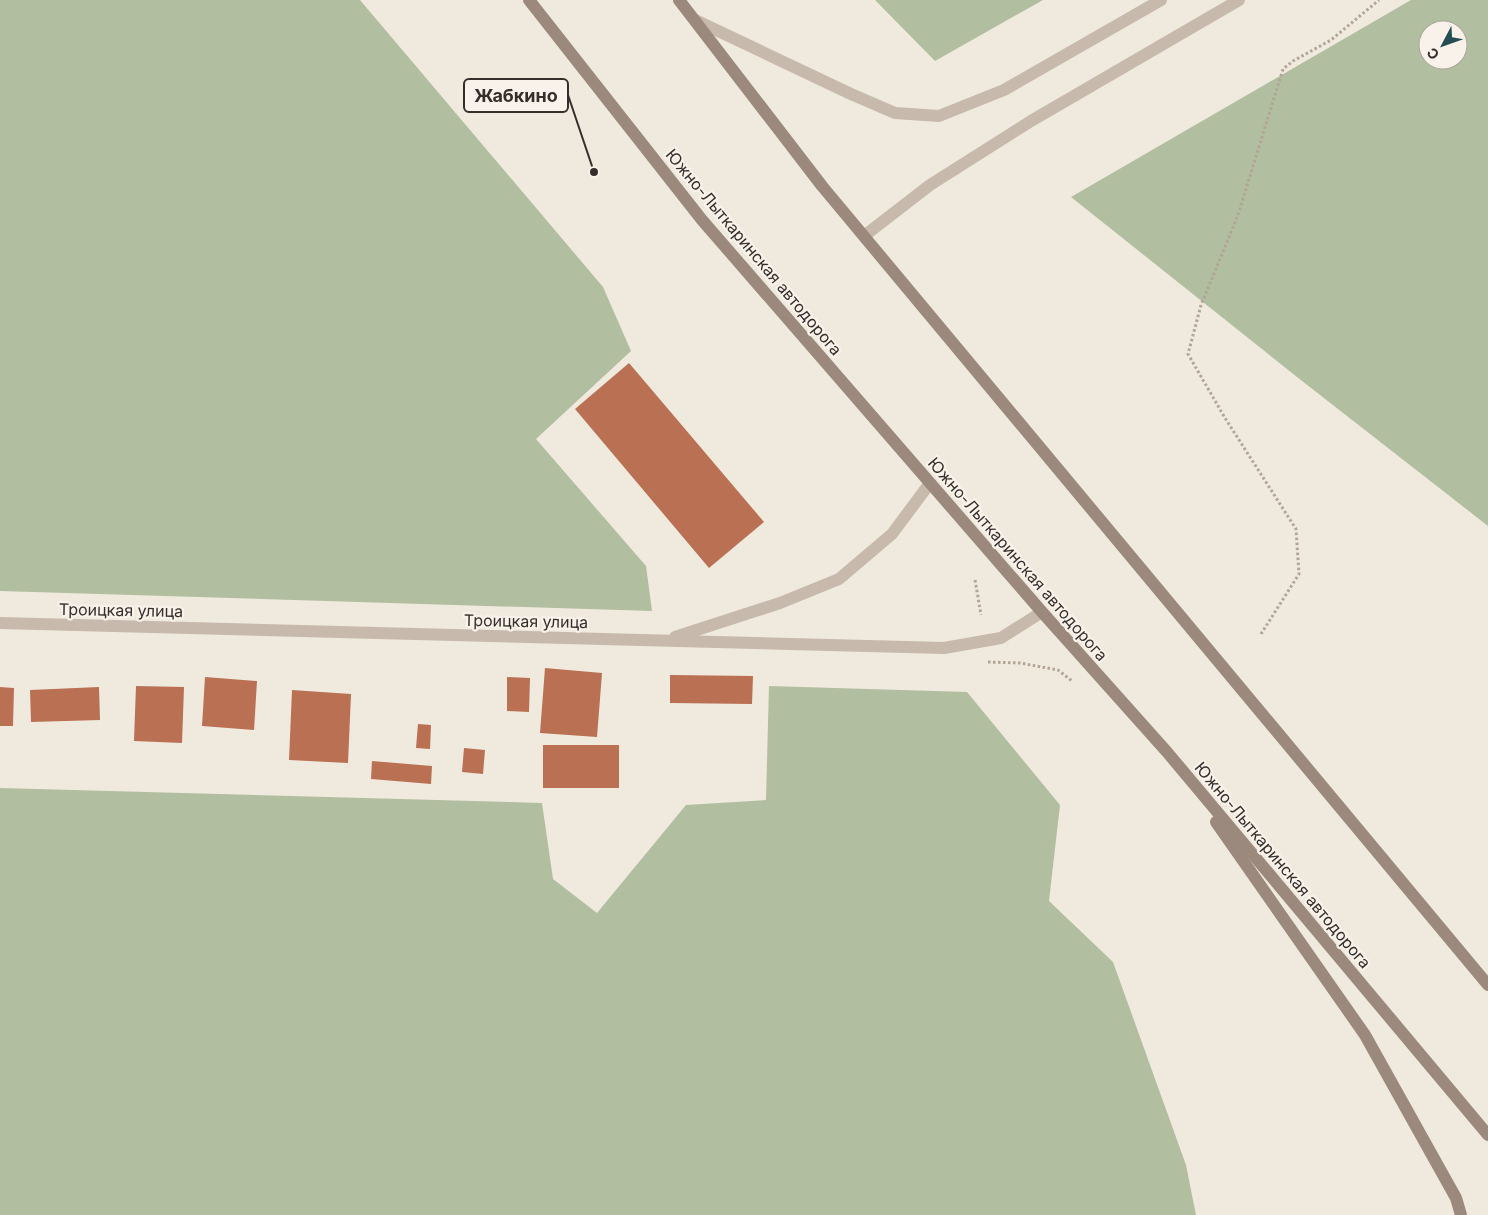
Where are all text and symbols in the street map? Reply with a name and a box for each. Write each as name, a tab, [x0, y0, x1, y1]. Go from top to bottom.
north arrow	[1418, 20, 1468, 70]
text: С	[1423, 44, 1443, 63]
callout: Жабкино	[464, 79, 568, 112]
text: Жабкино	[474, 85, 558, 106]
street label: Южно-Лыткаринская автодорога	[662, 145, 846, 359]
street label: Южно-Лыткаринская автодорога	[924, 453, 1112, 665]
street label: Троицкая улица	[59, 599, 183, 621]
street label: Троицкая улица	[464, 610, 588, 632]
street label: Южно-Лыткаринская автодорога	[1191, 758, 1375, 972]

